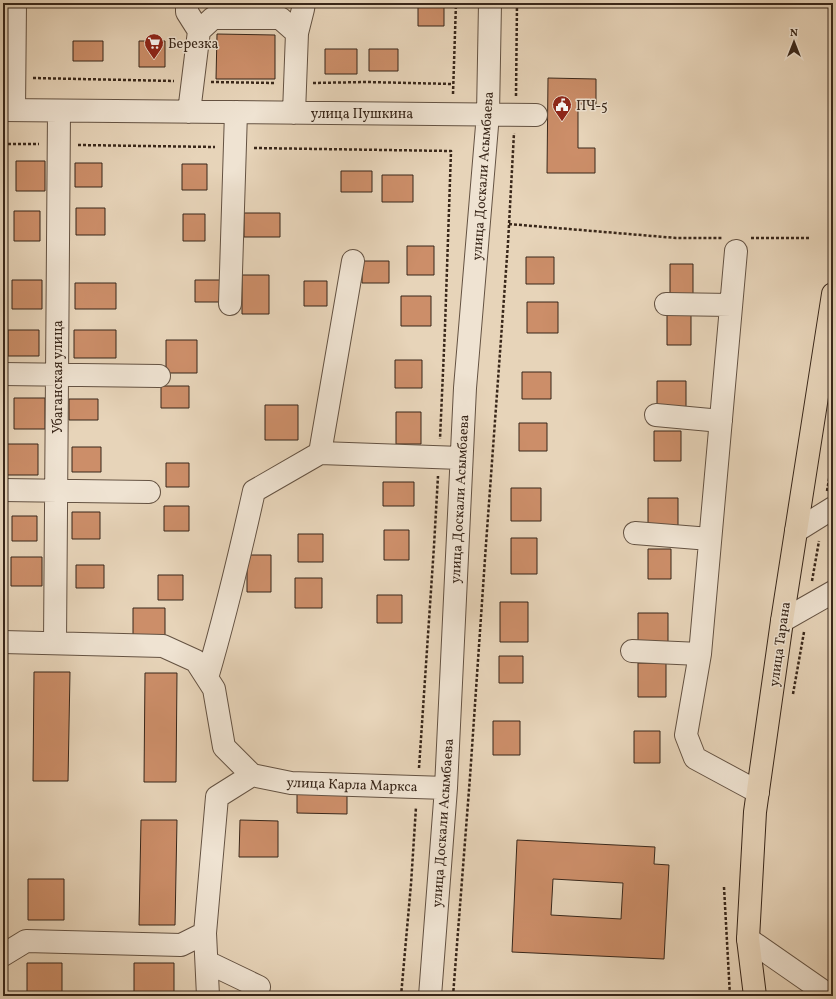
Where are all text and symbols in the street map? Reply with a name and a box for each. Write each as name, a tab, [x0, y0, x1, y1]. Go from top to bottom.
north arrow	[774, 22, 814, 62]
text: N	[790, 26, 798, 41]
supermarket icon: Березка	[143, 32, 165, 60]
place label: Березка	[168, 35, 218, 54]
street label: улица Доскали Асымбаева	[468, 91, 499, 261]
public building icon: ПЧ-5	[551, 94, 573, 122]
place label: ПЧ-5	[576, 97, 608, 116]
street label: улица Пушкина	[311, 105, 413, 124]
street label: Убаганская улица	[49, 320, 68, 434]
street label: улица Доскали Асымбаева	[447, 414, 474, 584]
street label: улица Тарана	[765, 600, 796, 688]
street label: улица Доскали Асымбаева	[428, 738, 459, 908]
street label: улица Карла Маркса	[286, 774, 418, 797]

